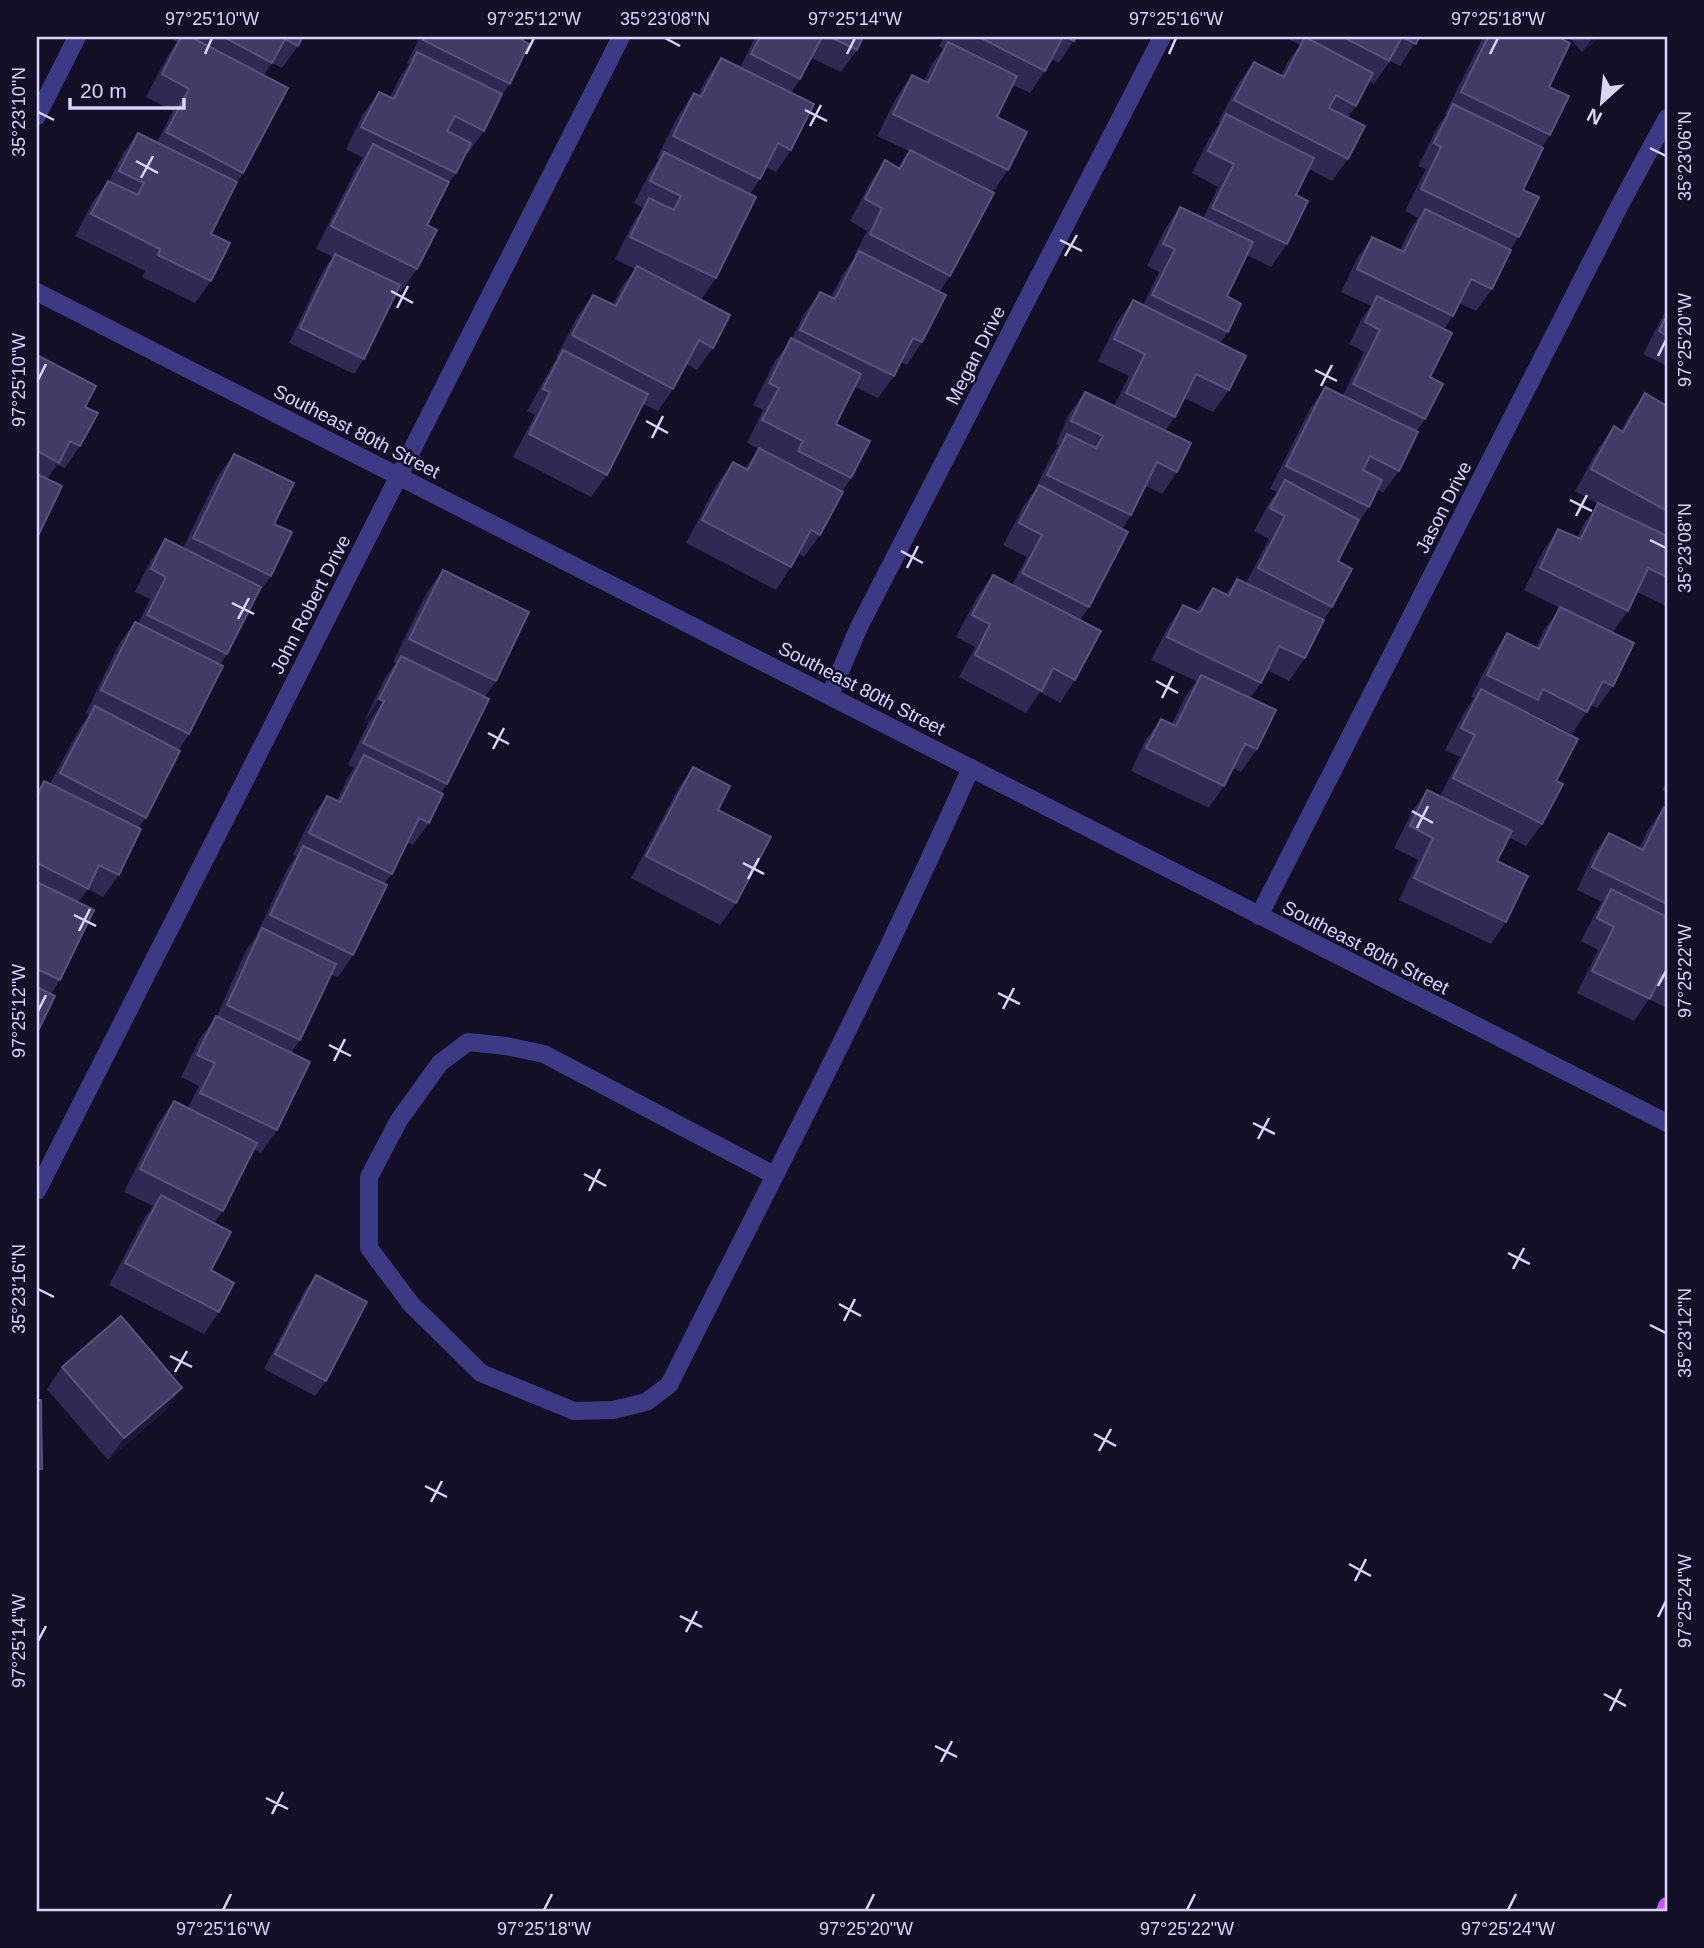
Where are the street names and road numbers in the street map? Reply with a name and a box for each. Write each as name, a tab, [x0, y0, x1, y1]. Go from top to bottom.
street label: Megan Drive	[942, 302, 1009, 408]
street label: Southeast 80th Street	[270, 380, 444, 483]
street label: Jason Drive	[1411, 458, 1476, 557]
street label: John Robert Drive	[266, 531, 355, 677]
street label: Southeast 80th Street	[775, 637, 949, 740]
street label: Southeast 80th Street	[1279, 896, 1453, 999]

